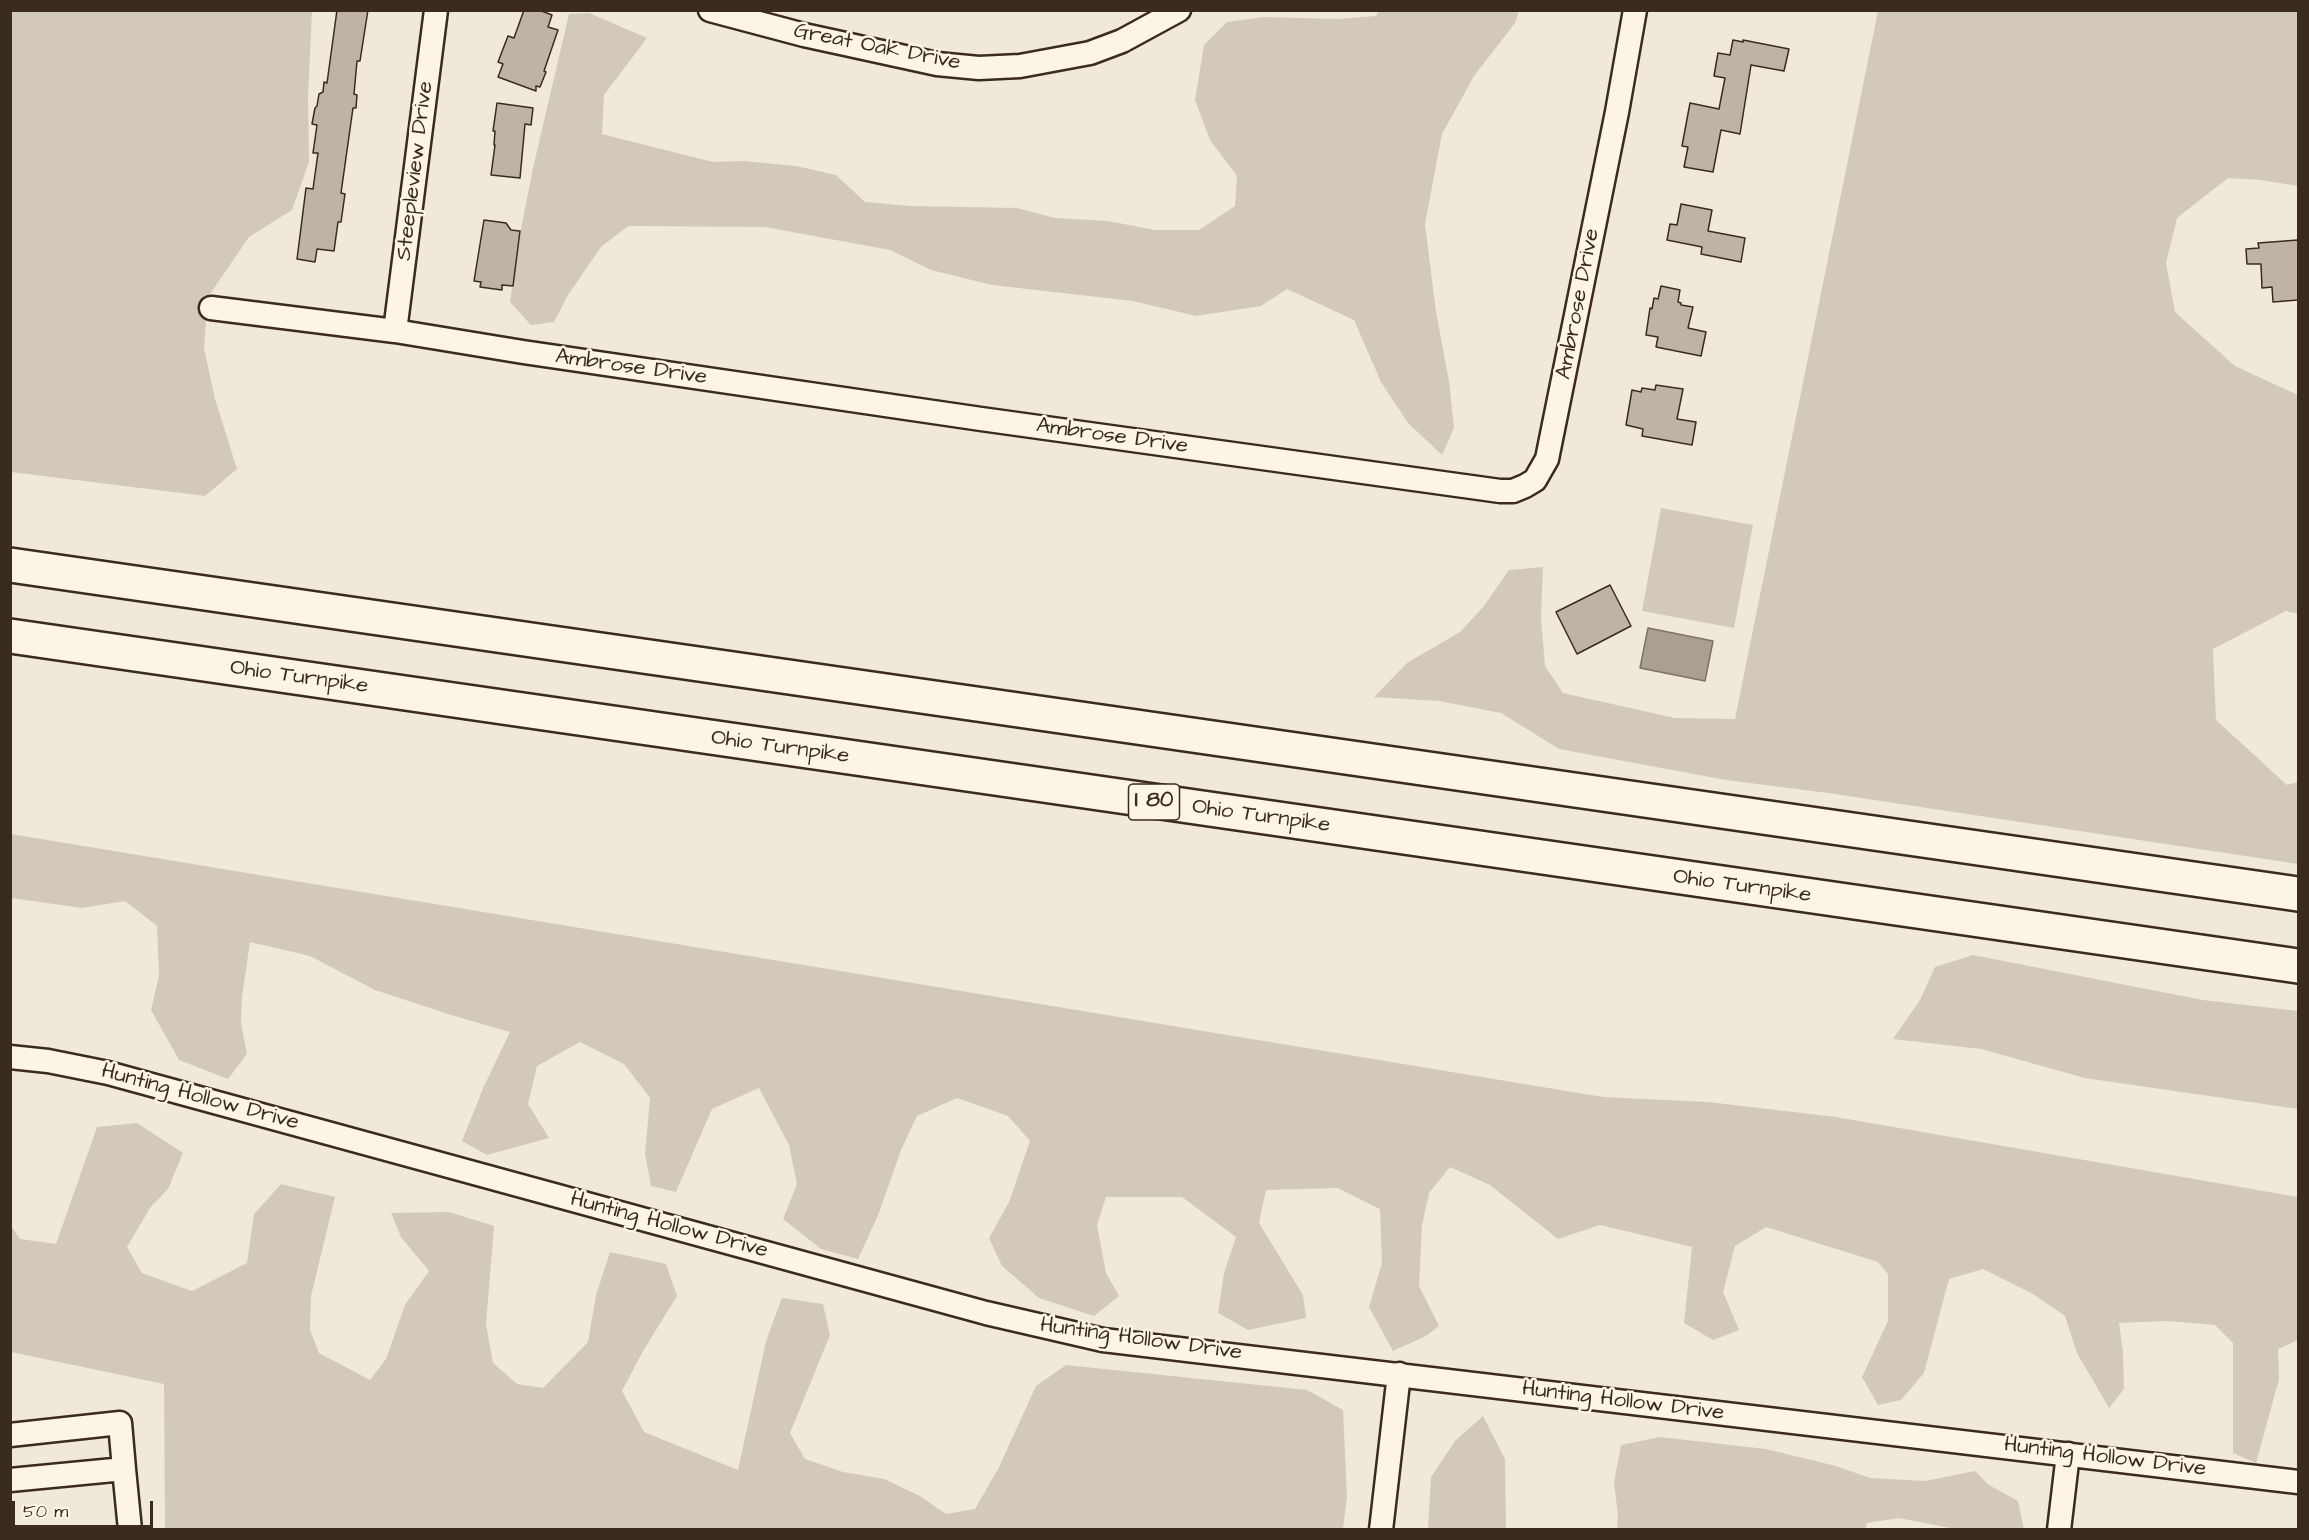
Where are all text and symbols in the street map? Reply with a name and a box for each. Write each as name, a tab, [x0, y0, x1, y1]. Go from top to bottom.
street label: Great Oak Drive	[791, 19, 963, 77]
street label: Steepleview Drive	[392, 80, 440, 262]
street label: Ambrose Drive	[1551, 226, 1607, 382]
street label: Ambrose Drive	[553, 344, 709, 392]
street label: Ambrose Drive	[1034, 413, 1190, 461]
street label: Ohio Turnpike	[228, 655, 370, 701]
street label: Ohio Turnpike	[709, 725, 851, 771]
road number: I 80	[1128, 784, 1180, 820]
street label: Ohio Turnpike	[1190, 794, 1332, 840]
street label: Ohio Turnpike	[1671, 864, 1813, 910]
street label: Hunting Hollow Drive	[98, 1059, 302, 1137]
street label: Hunting Hollow Drive	[567, 1187, 771, 1265]
street label: Hunting Hollow Drive	[1038, 1313, 1244, 1367]
street label: Hunting Hollow Drive	[1520, 1376, 1726, 1428]
street label: Hunting Hollow Drive	[2002, 1432, 2208, 1484]
scale bar	[15, 1489, 156, 1527]
text: 50 m	[23, 1499, 68, 1524]

